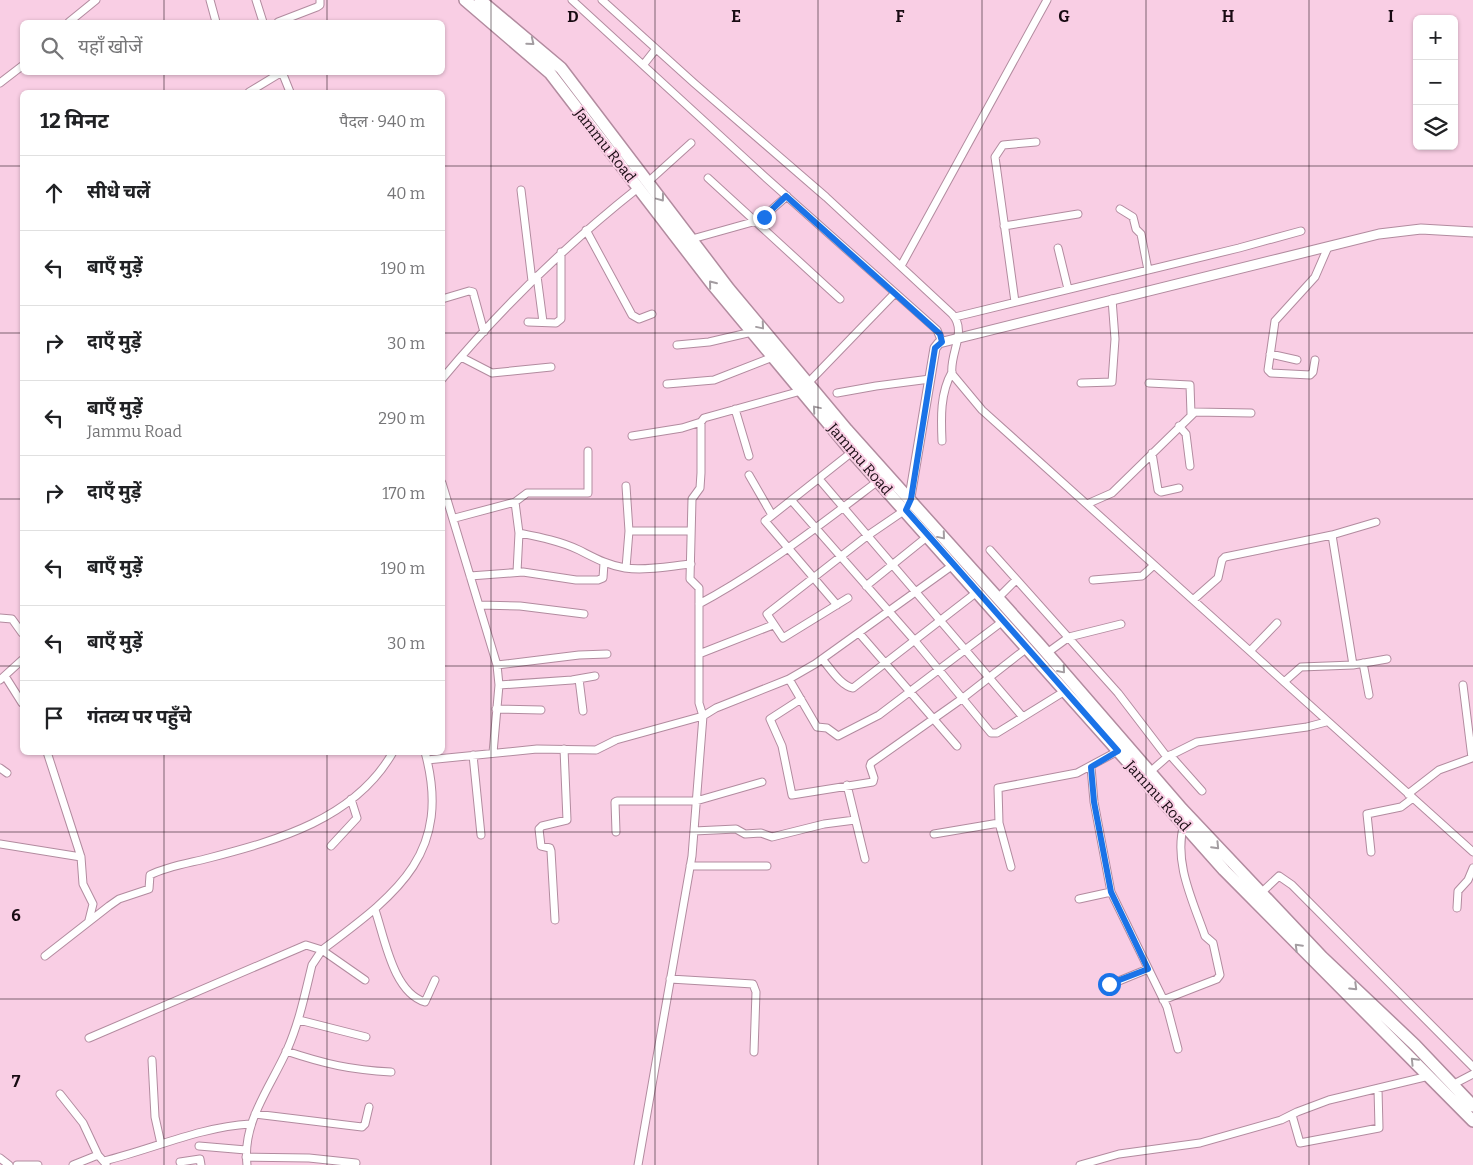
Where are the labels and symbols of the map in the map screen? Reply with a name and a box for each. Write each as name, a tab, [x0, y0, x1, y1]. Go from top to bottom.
text: D	[567, 7, 579, 26]
text: E	[731, 7, 741, 26]
text: F	[896, 7, 905, 26]
text: G	[1058, 7, 1070, 26]
text: H	[1222, 7, 1235, 26]
text: I	[1388, 7, 1394, 26]
one-way arrow	[525, 36, 534, 45]
street label: Jammu Road	[570, 104, 640, 186]
one-way arrow	[655, 192, 664, 202]
route end	[753, 206, 776, 229]
one-way arrow	[710, 281, 718, 290]
one-way arrow	[755, 320, 763, 329]
one-way arrow	[814, 406, 822, 415]
street label: Jammu Road	[823, 419, 896, 499]
one-way arrow	[937, 530, 946, 539]
one-way arrow	[1056, 665, 1065, 674]
street label: Jammu Road	[1121, 756, 1195, 835]
one-way arrow	[1210, 840, 1219, 849]
text: 6	[11, 906, 21, 925]
one-way arrow	[1295, 944, 1304, 953]
route start	[1098, 973, 1121, 996]
one-way arrow	[1348, 981, 1357, 990]
one-way arrow	[1411, 1057, 1420, 1066]
text: 7	[12, 1072, 21, 1091]

